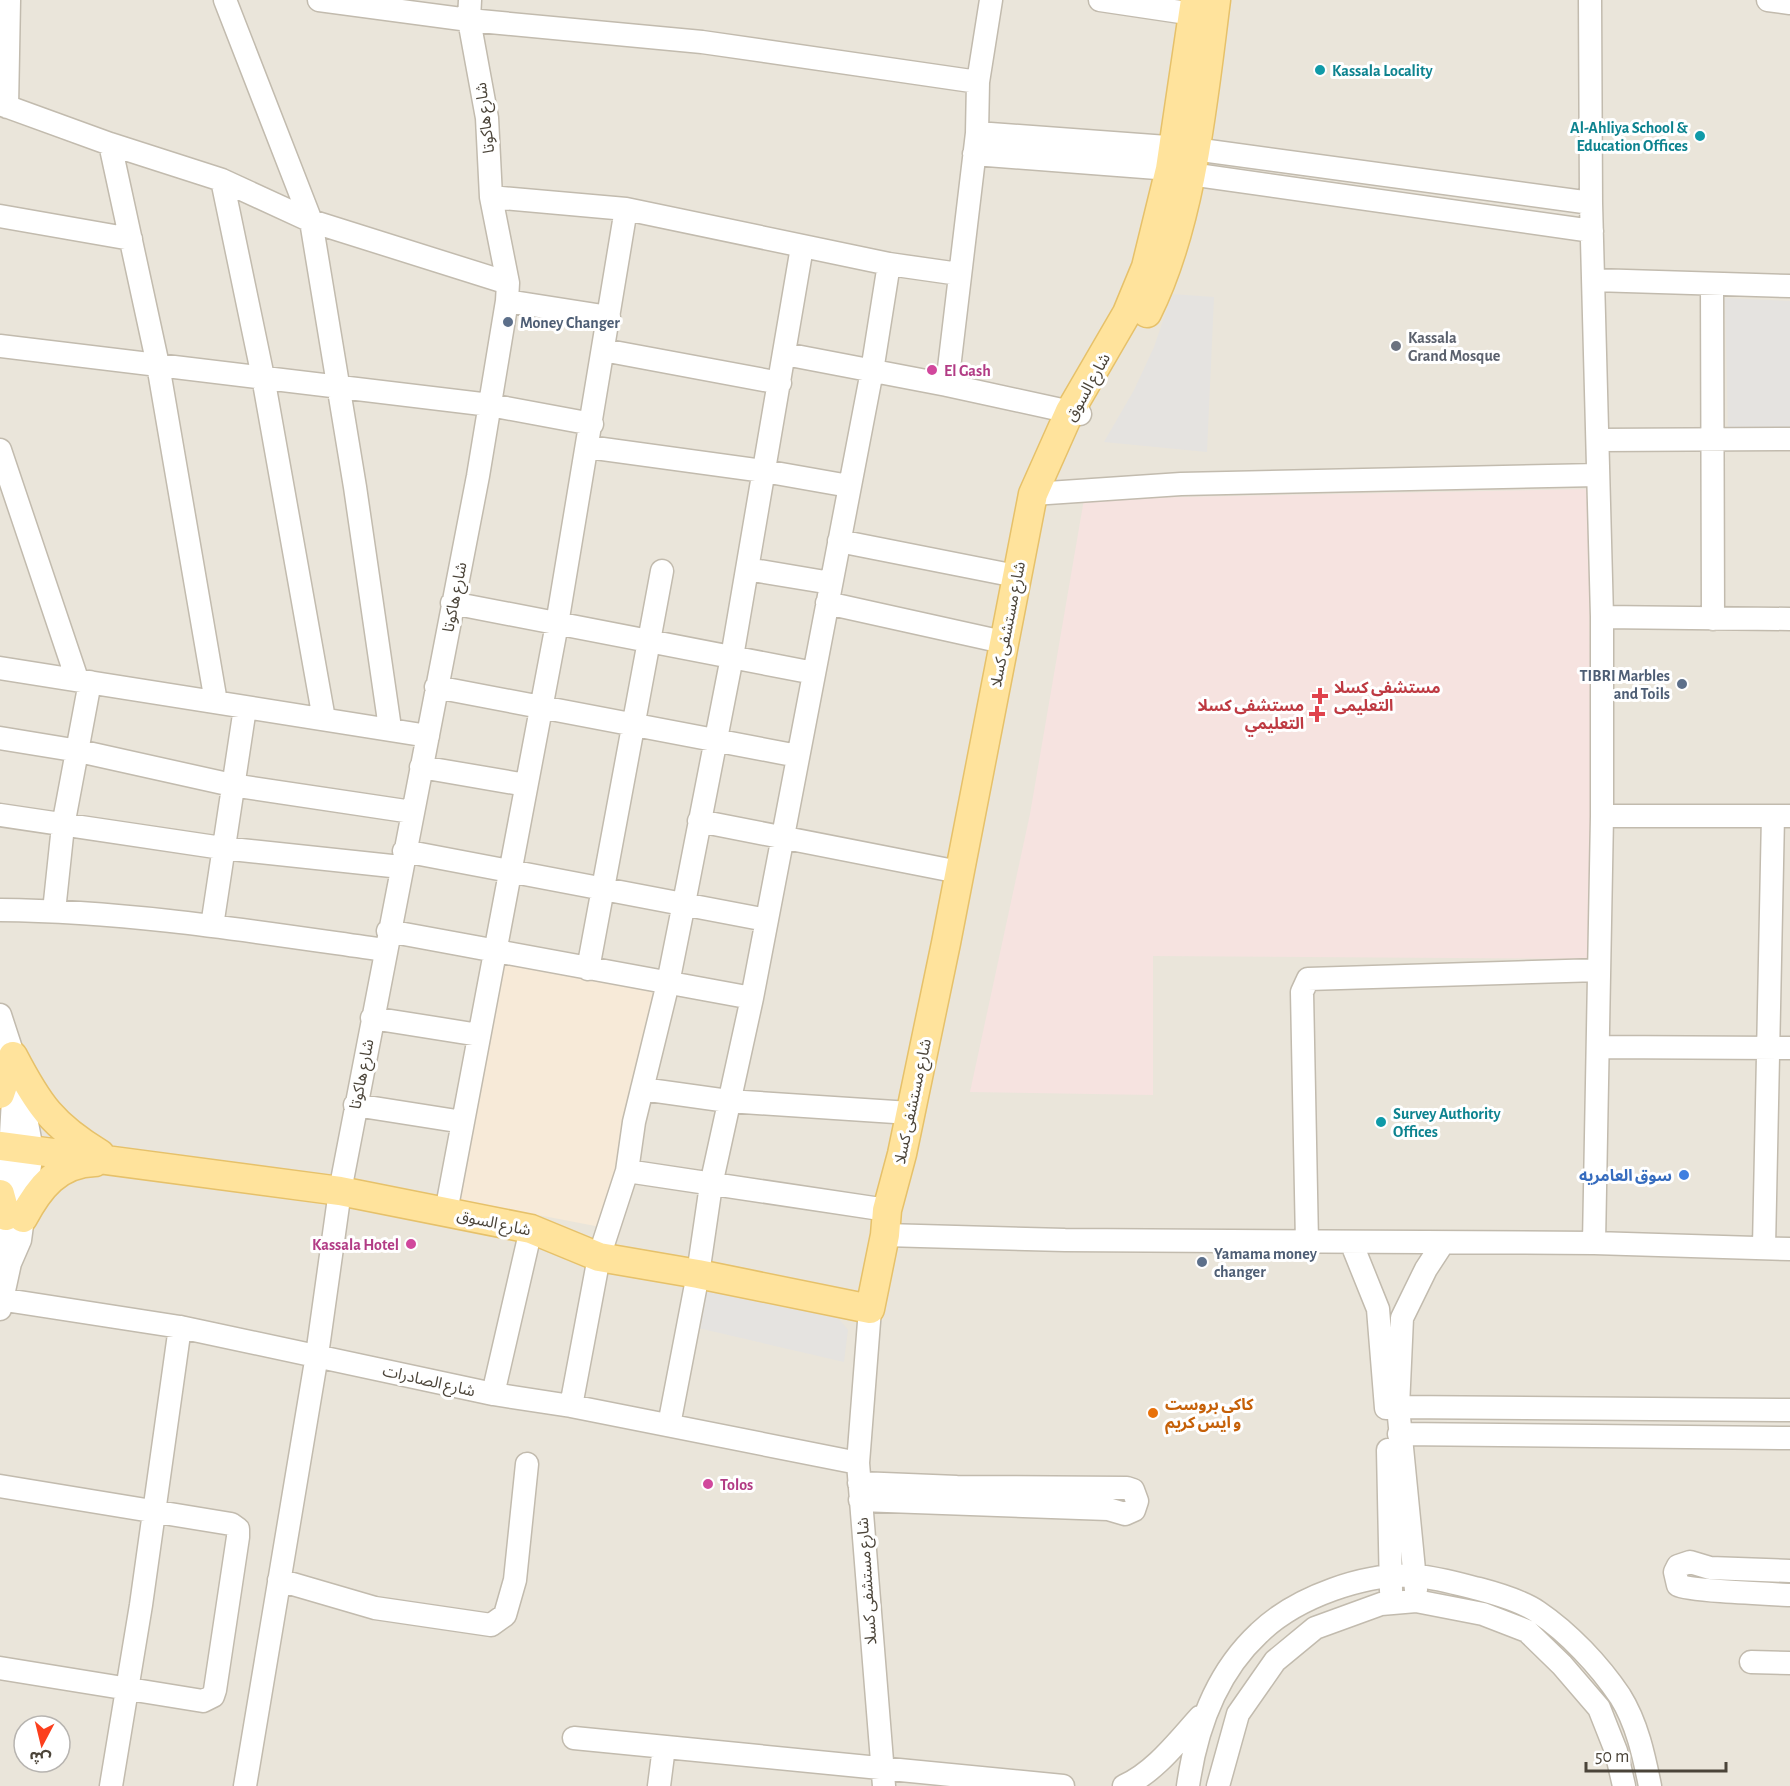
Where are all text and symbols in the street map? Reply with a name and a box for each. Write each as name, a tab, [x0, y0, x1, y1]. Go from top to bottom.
marker: Kassala Locality	[1313, 63, 1327, 77]
place label: Kassala Locality	[1332, 63, 1433, 80]
street label: شارع هاكوتا	[473, 81, 501, 154]
place label: Al-Ahliya School & Education Offices	[1570, 120, 1689, 154]
marker: Al-Ahliya School & Education Offices	[1693, 129, 1707, 143]
marker: Money Changer	[501, 315, 515, 329]
place label: Money Changer	[520, 315, 620, 332]
place label: Kassala Grand Mosque	[1408, 330, 1501, 364]
marker: Kassala Grand Mosque	[1389, 339, 1403, 353]
street label: شارع السوق	[1063, 351, 1117, 426]
marker: El Gash	[925, 363, 939, 377]
place label: El Gash	[944, 363, 991, 379]
street label: شارع مستشفى كسلا	[988, 560, 1032, 689]
street label: شارع هاكوتا	[440, 561, 474, 634]
place label: TIBRI Marbles and Toils	[1580, 668, 1670, 702]
marker: TIBRI Marbles and Toils	[1675, 677, 1689, 691]
place label: مستشفى كسلا التعليمى	[1334, 680, 1441, 715]
marker: مستشفى كسلا التعليمى	[1311, 687, 1329, 705]
place label: مستشفى كسلا التعليمي	[1197, 698, 1304, 737]
marker: مستشفى كسلا التعليمي	[1308, 705, 1326, 723]
street label: شارع مستشفى كسلا	[892, 1037, 938, 1166]
street label: شارع هاكوتا	[347, 1038, 381, 1111]
place label: Survey Authority Offices	[1393, 1106, 1501, 1140]
marker: Survey Authority Offices	[1374, 1115, 1388, 1129]
place label: سوق العامريه	[1579, 1168, 1672, 1185]
marker: سوق العامريه	[1677, 1168, 1691, 1182]
street label: شارع السوق	[454, 1207, 532, 1243]
place label: Kassala Hotel	[312, 1237, 399, 1253]
marker: Kassala Hotel	[404, 1237, 418, 1251]
place label: Yamama money changer	[1214, 1246, 1318, 1280]
marker: Yamama money changer	[1195, 1255, 1209, 1269]
street label: شارع الصادرات	[380, 1363, 477, 1403]
place label: كاكي بروست و ايس كريم	[1165, 1397, 1254, 1435]
marker: كاكي بروست و ايس كريم	[1146, 1406, 1160, 1420]
marker: Tolos	[701, 1477, 715, 1491]
place label: Tolos	[720, 1477, 753, 1493]
street label: شارع مستشفى كسلا	[855, 1516, 883, 1645]
north arrow	[12, 1714, 72, 1774]
scale bar	[1586, 1735, 1726, 1773]
text: ش	[28, 1748, 52, 1767]
text: 50 m	[1595, 1748, 1629, 1766]

